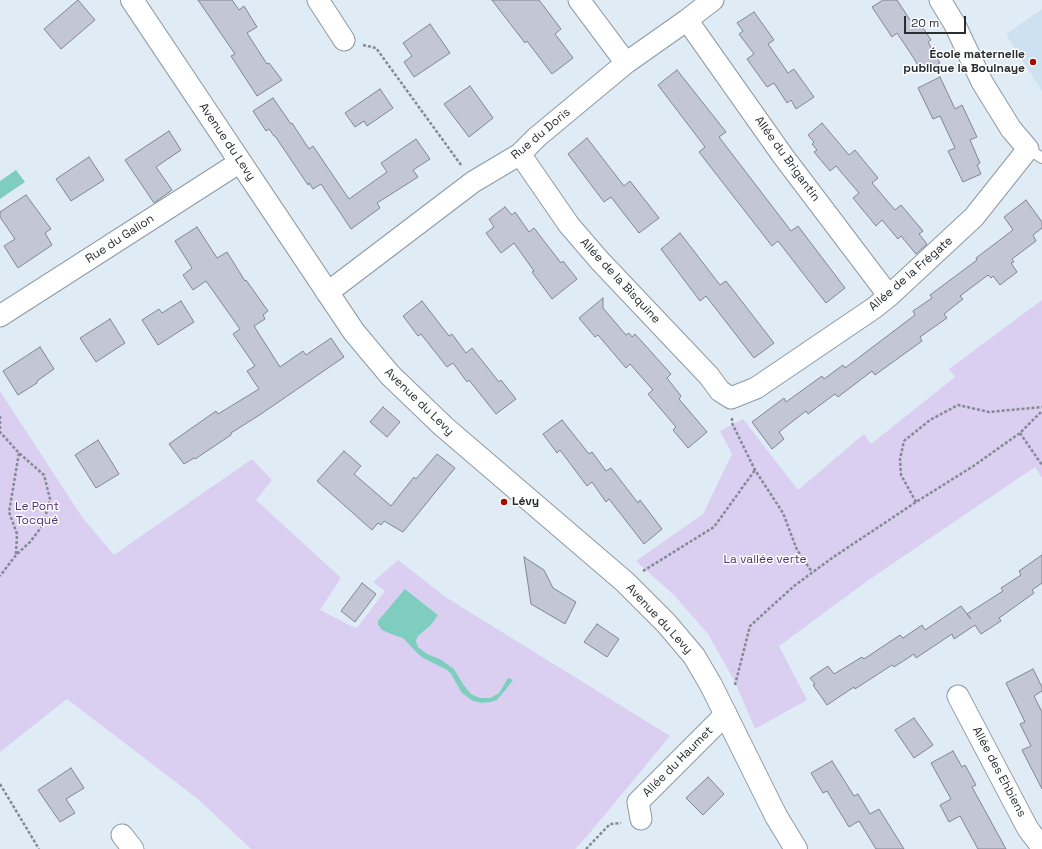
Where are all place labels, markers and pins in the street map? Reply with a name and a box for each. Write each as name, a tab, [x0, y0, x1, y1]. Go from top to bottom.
place label: École maternelle publique la Boulnaye	[903, 48, 1025, 76]
marker: École maternelle publique la Boulnaye	[1028, 57, 1038, 67]
place label: Lévy	[512, 495, 539, 509]
marker: Lévy	[499, 497, 509, 507]

